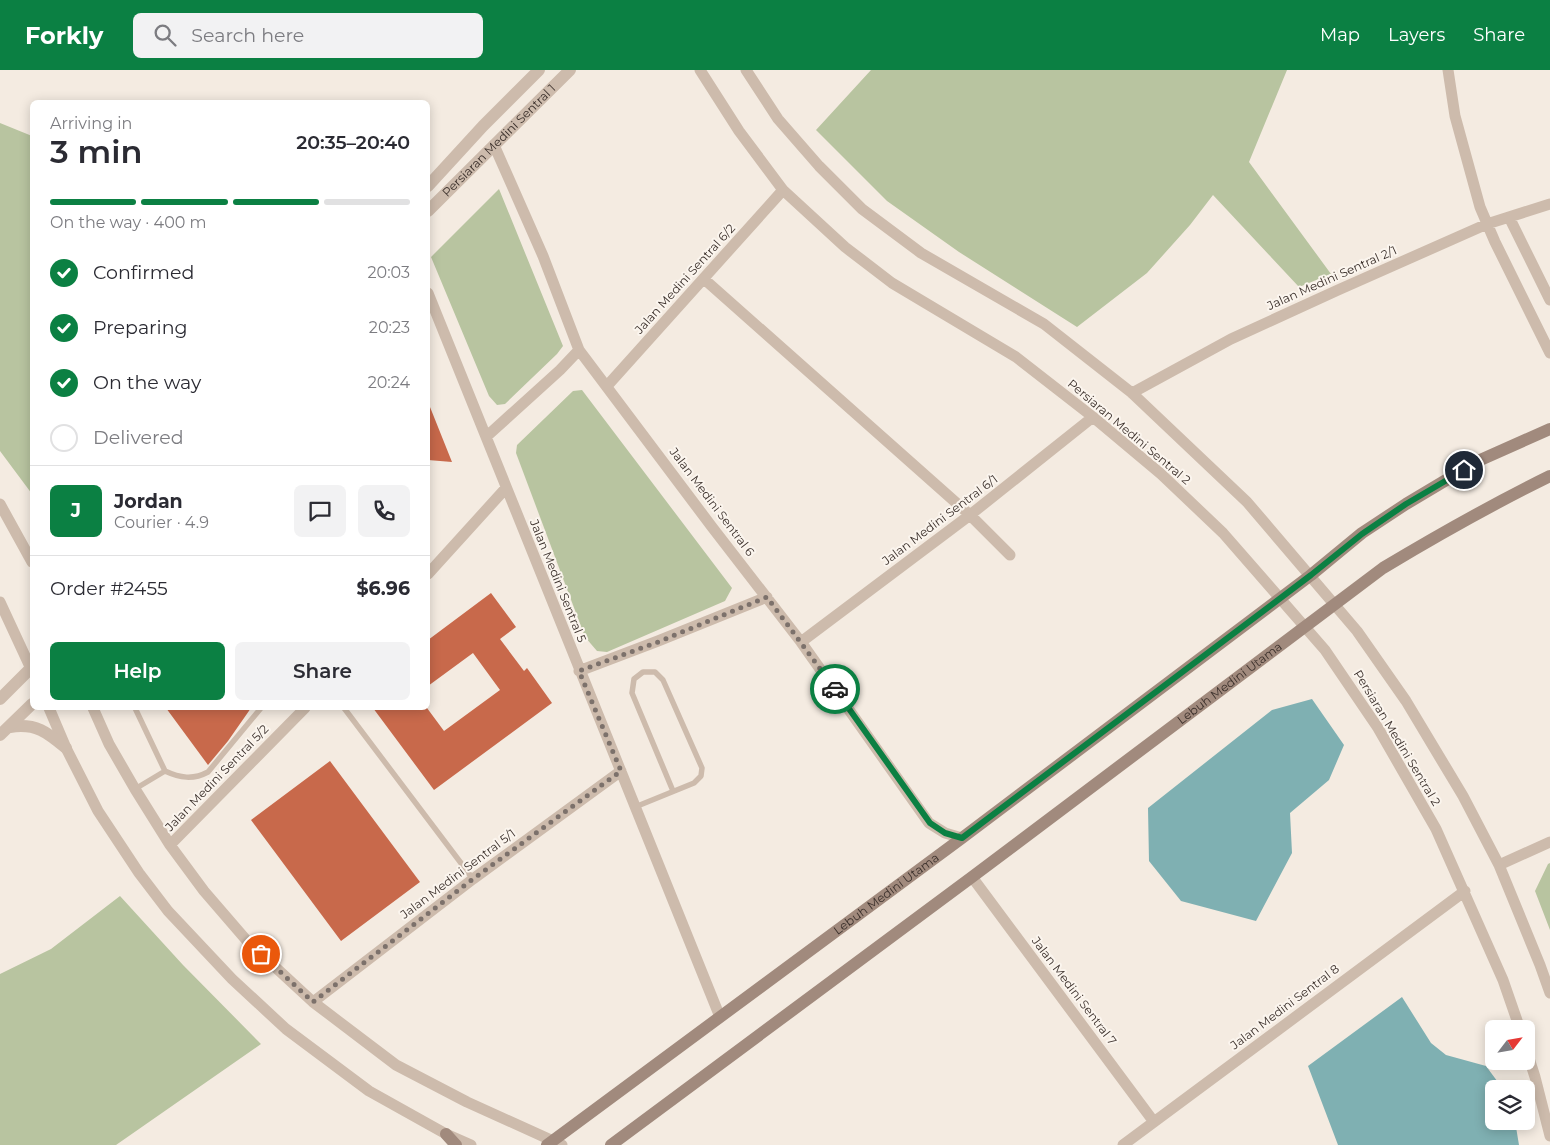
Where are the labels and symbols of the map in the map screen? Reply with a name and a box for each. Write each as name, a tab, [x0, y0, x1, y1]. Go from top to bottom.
street label: Persiaran Medini Sentral 1	[439, 81, 558, 200]
street label: Jalan Medini Sentral 6/2	[631, 220, 738, 338]
street label: Jalan Medini Sentral 2/1	[1264, 242, 1399, 313]
street label: Persiaran Medini Sentral 2	[1065, 376, 1194, 488]
street label: Jalan Medini Sentral 6	[666, 444, 758, 559]
pin	[1443, 449, 1485, 491]
street label: Jalan Medini Sentral 6/1	[878, 471, 1000, 569]
street label: Jalan Medini Sentral 5	[527, 516, 590, 645]
street label: Lebuh Medini Utama	[1174, 639, 1285, 727]
courier	[810, 664, 860, 714]
street label: Persiaran Medini Sentral 2	[1351, 667, 1444, 809]
street label: Jalan Medini Sentral 5/2	[161, 721, 272, 835]
street label: Jalan Medini Sentral 5/1	[396, 825, 518, 922]
street label: Lebuh Medini Utama	[830, 850, 942, 938]
pin	[240, 933, 282, 975]
street label: Jalan Medini Sentral 7	[1028, 933, 1120, 1048]
street label: Jalan Medini Sentral 8	[1227, 961, 1342, 1053]
north arrow	[1485, 1020, 1535, 1070]

